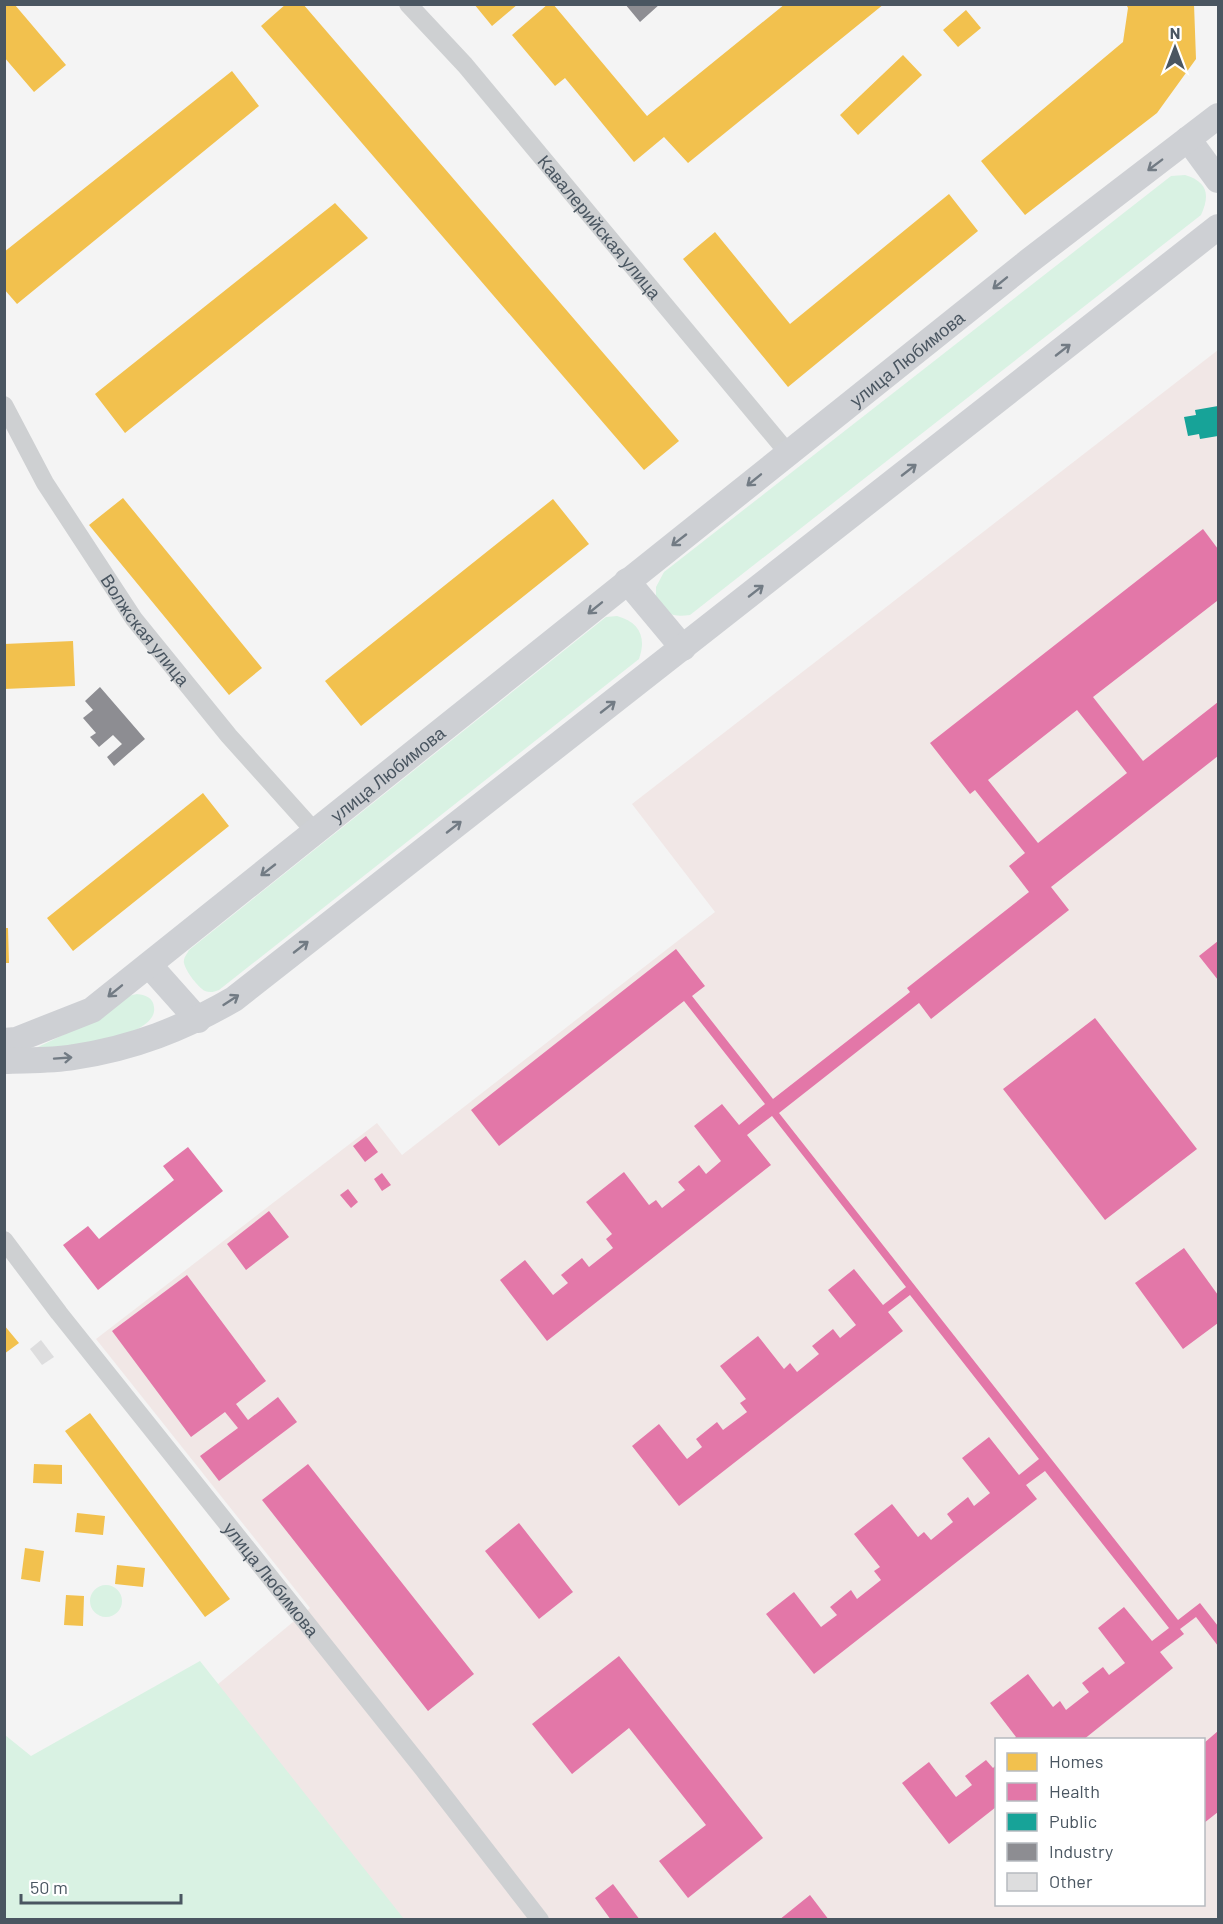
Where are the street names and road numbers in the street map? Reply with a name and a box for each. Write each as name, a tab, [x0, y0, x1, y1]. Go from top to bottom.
street label: Кавалерийская улица	[533, 150, 667, 304]
street label: улица Любимова	[845, 306, 969, 411]
street label: Волжская улица	[96, 570, 195, 691]
street label: улица Любимова	[326, 721, 450, 826]
street label: улица Любимова	[219, 1517, 325, 1642]

